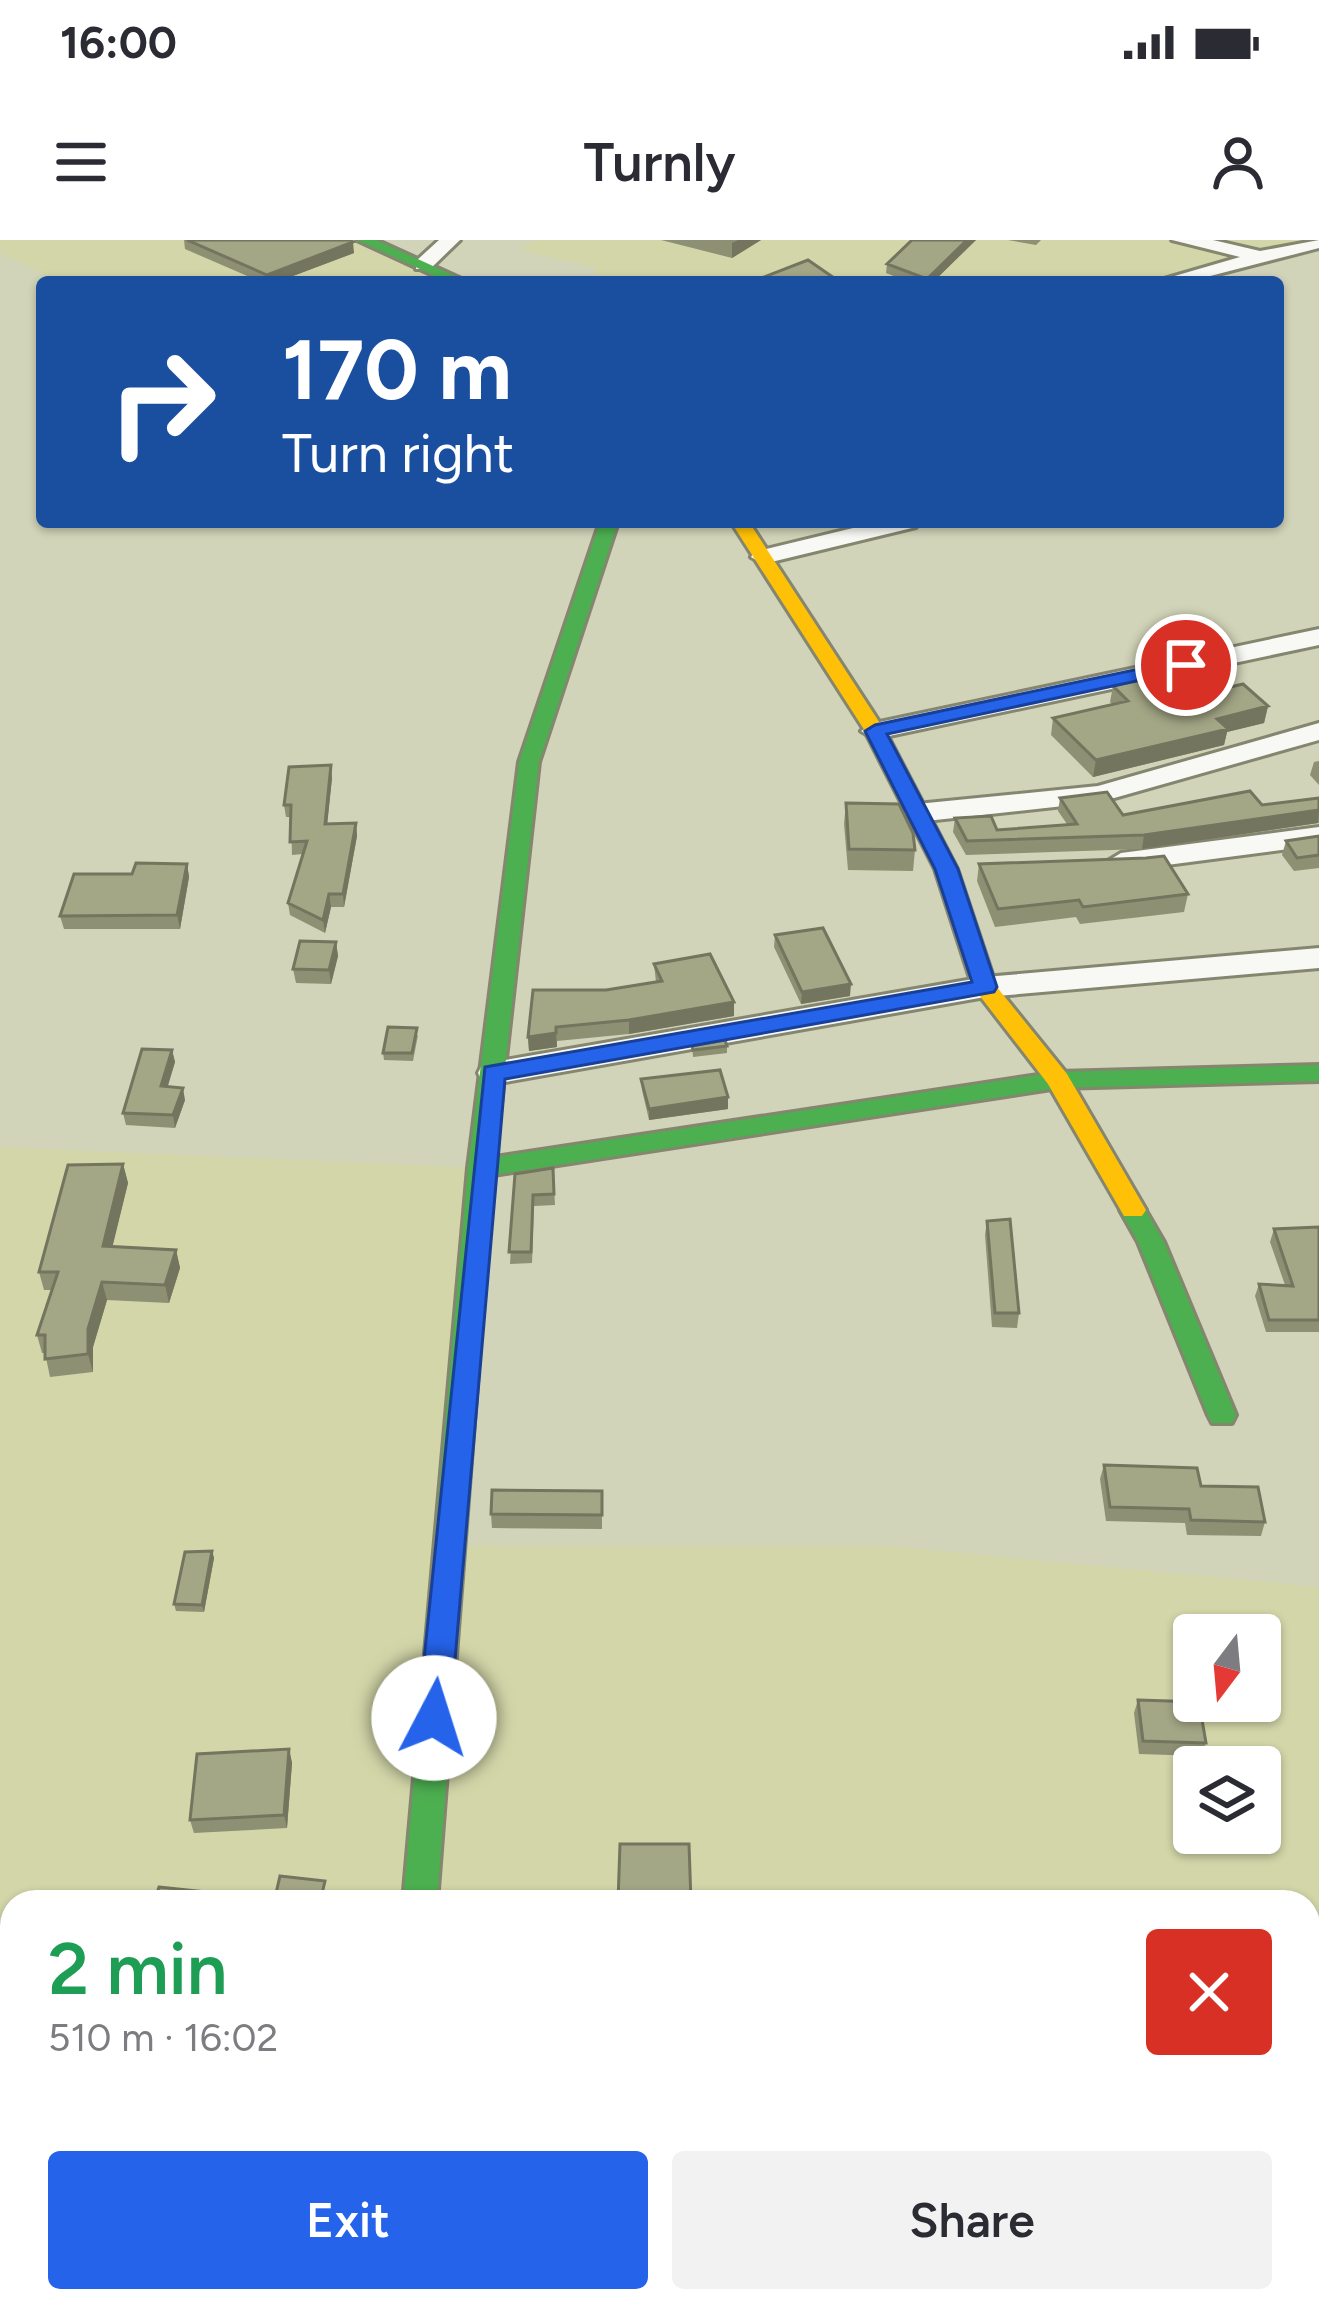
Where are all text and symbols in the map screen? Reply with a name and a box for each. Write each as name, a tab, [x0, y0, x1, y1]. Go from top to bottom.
text: 16:00	[60, 15, 177, 69]
icon: menu	[48, 129, 114, 195]
icon: person	[1205, 129, 1271, 195]
text: Turnly	[584, 130, 735, 195]
text: 170 m	[282, 319, 512, 420]
icon: right	[84, 324, 240, 480]
text: Turn right	[282, 421, 514, 486]
pin	[1135, 614, 1237, 716]
icon: arrive	[1153, 632, 1219, 698]
north arrow	[1173, 1614, 1281, 1722]
map controls	[1173, 1614, 1281, 1854]
position arrow	[371, 1655, 497, 1781]
button: layers	[1173, 1746, 1281, 1854]
text: 2 min	[48, 1926, 227, 2012]
button: close	[1146, 1929, 1272, 2055]
text: 510 m · 16:02	[48, 2014, 278, 2061]
button: Exit	[48, 2151, 648, 2289]
button: Share	[672, 2151, 1272, 2289]

